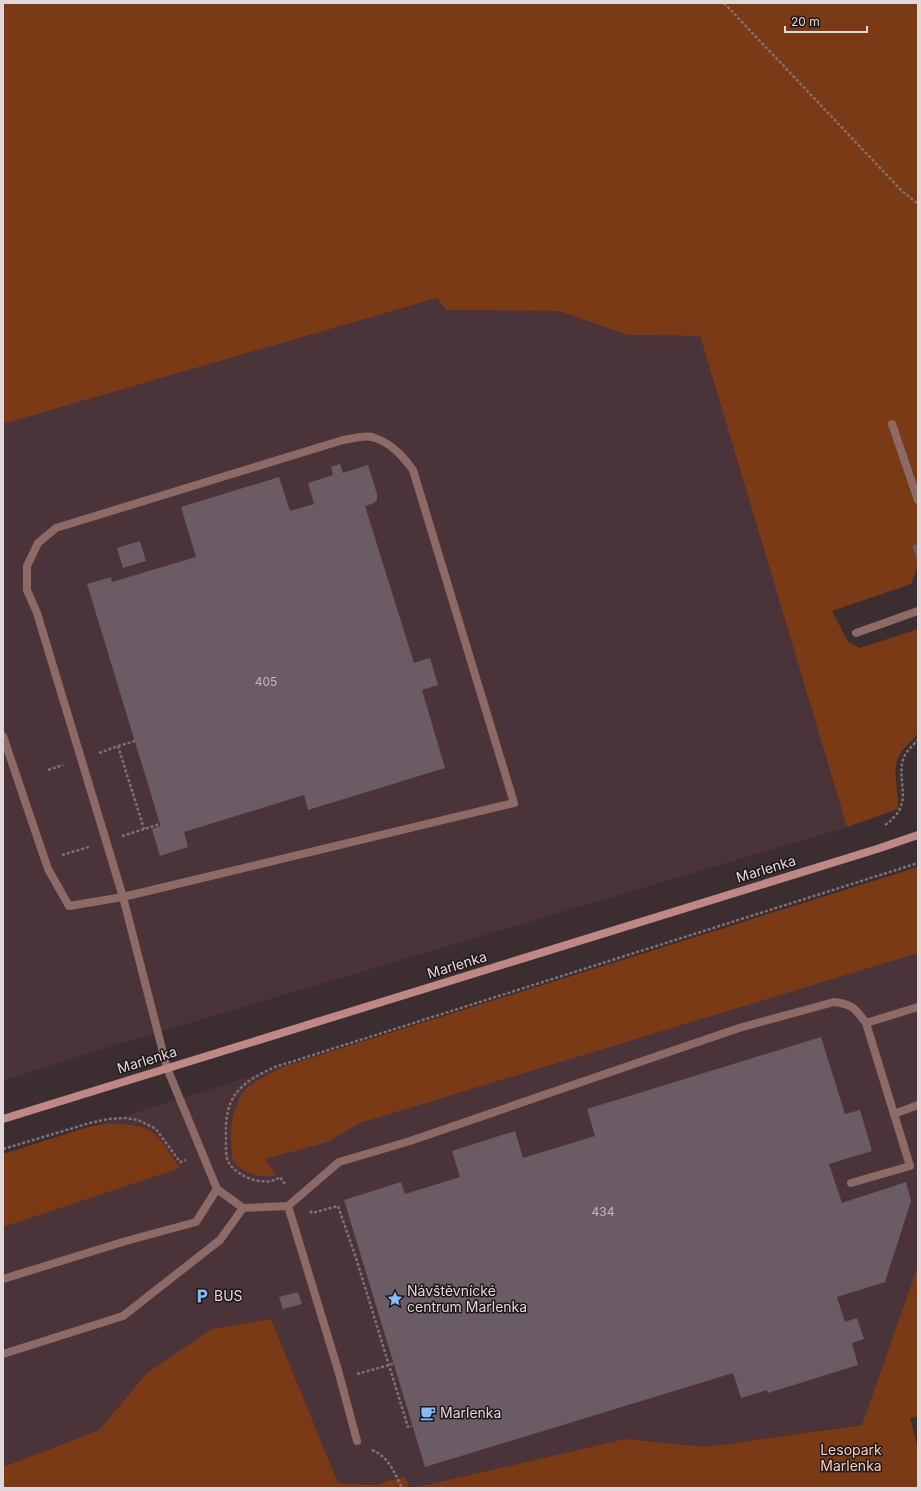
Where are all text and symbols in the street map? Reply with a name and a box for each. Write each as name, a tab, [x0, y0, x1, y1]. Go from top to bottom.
scale bar	[785, 8, 867, 34]
text: 20 m	[791, 14, 820, 29]
house number: 405	[255, 674, 277, 689]
street label: Marlenka	[734, 851, 798, 886]
street label: Marlenka	[425, 947, 489, 982]
street label: Marlenka	[115, 1042, 179, 1077]
house number: 434	[592, 1204, 615, 1219]
place label: Návštěvnícké centrum Marlenka	[407, 1282, 527, 1315]
parking icon: BUS	[193, 1287, 211, 1305]
place label: BUS	[214, 1287, 243, 1304]
place icon: Návštěvnícké centrum Marlenka	[386, 1290, 404, 1308]
cafe icon: Marlenka	[419, 1404, 437, 1422]
place label: Marlenka	[440, 1404, 501, 1421]
park label: Lesopark Marlenka	[820, 1441, 882, 1474]

